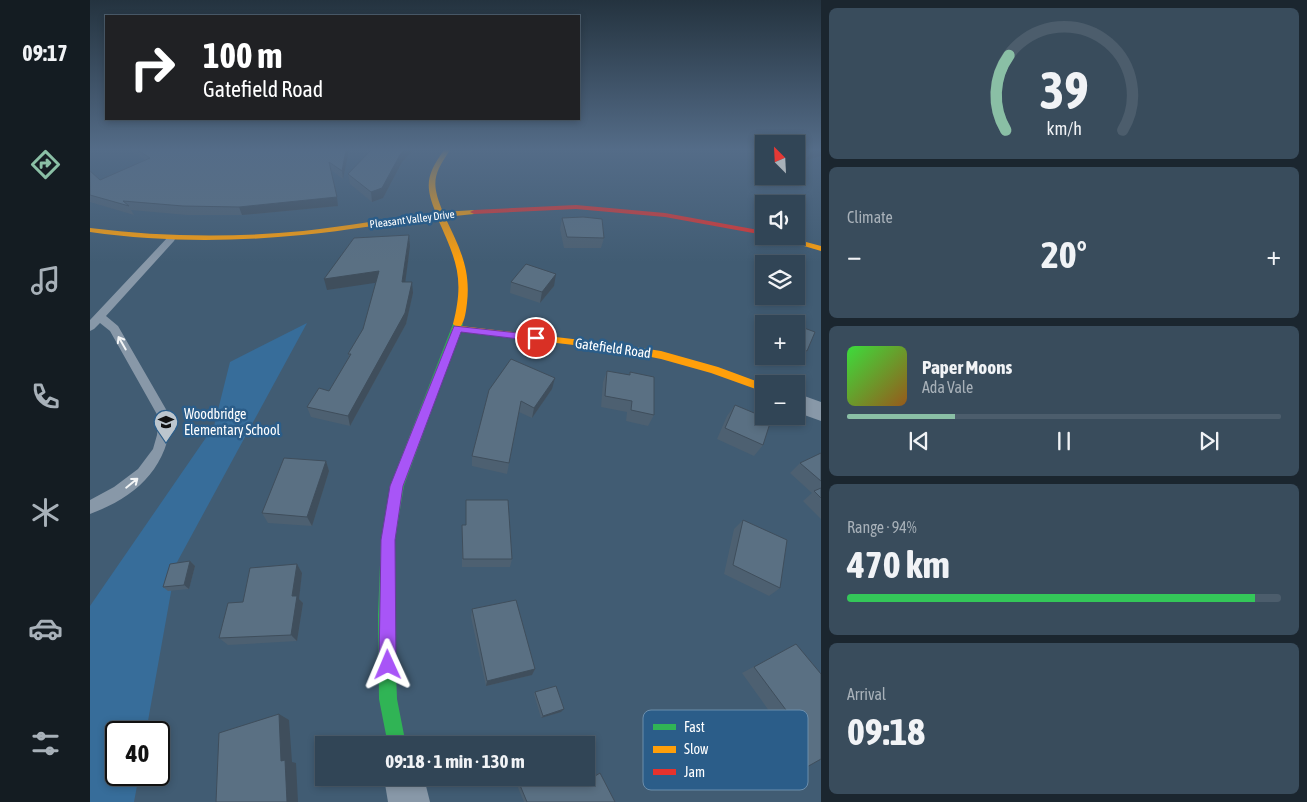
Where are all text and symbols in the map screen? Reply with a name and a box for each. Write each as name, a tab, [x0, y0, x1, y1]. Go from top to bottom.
icon: right	[120, 35, 185, 100]
text: 100 m	[203, 35, 282, 75]
text: 09:17	[22, 40, 68, 66]
text: 39	[1040, 60, 1088, 120]
text: Gatefield Road	[203, 76, 323, 102]
text: km/h	[1046, 118, 1082, 139]
north arrow	[755, 135, 805, 185]
map controls	[755, 135, 805, 425]
icon: directions	[28, 147, 63, 182]
button: sound	[755, 195, 805, 245]
street label: Pleasant Valley Drive	[369, 208, 455, 230]
text: Climate	[847, 208, 893, 226]
text: 20°	[1041, 233, 1087, 276]
text: −	[847, 239, 862, 271]
text: +	[1266, 239, 1281, 271]
button: layers	[755, 255, 805, 305]
icon: music	[28, 263, 63, 298]
button: +	[755, 315, 805, 365]
pin	[515, 317, 557, 359]
icon: arrive	[522, 324, 550, 352]
street label: Gatefield Road	[574, 335, 652, 361]
one-way arrow	[117, 337, 127, 351]
text: Paper Moons	[922, 356, 1012, 378]
button: −	[755, 375, 805, 425]
text: Ada Vale	[922, 378, 973, 396]
icon: phone	[28, 379, 63, 414]
place label: Woodbridge Elementary School	[184, 406, 280, 438]
school or university icon: Woodbridge Elementary School	[153, 409, 179, 443]
icon: previous	[905, 427, 933, 455]
icon: pause	[1050, 427, 1078, 455]
icon: next	[1195, 427, 1223, 455]
one-way arrow	[125, 477, 138, 488]
icon: climate	[28, 495, 63, 530]
text: Range · 94%	[847, 518, 917, 536]
text: 470 km	[847, 543, 950, 586]
icon: car	[28, 611, 63, 646]
position arrow	[361, 638, 413, 690]
text: Arrival	[847, 685, 886, 703]
legend	[643, 710, 808, 790]
text: 09:18	[847, 710, 925, 753]
text: Fast	[684, 719, 705, 735]
speed limit sign: 40	[105, 721, 170, 786]
icon: filters	[28, 726, 63, 761]
text: Slow	[684, 741, 709, 757]
text: 09:18 · 1 min · 130 m	[385, 750, 525, 772]
text: Jam	[684, 764, 705, 780]

